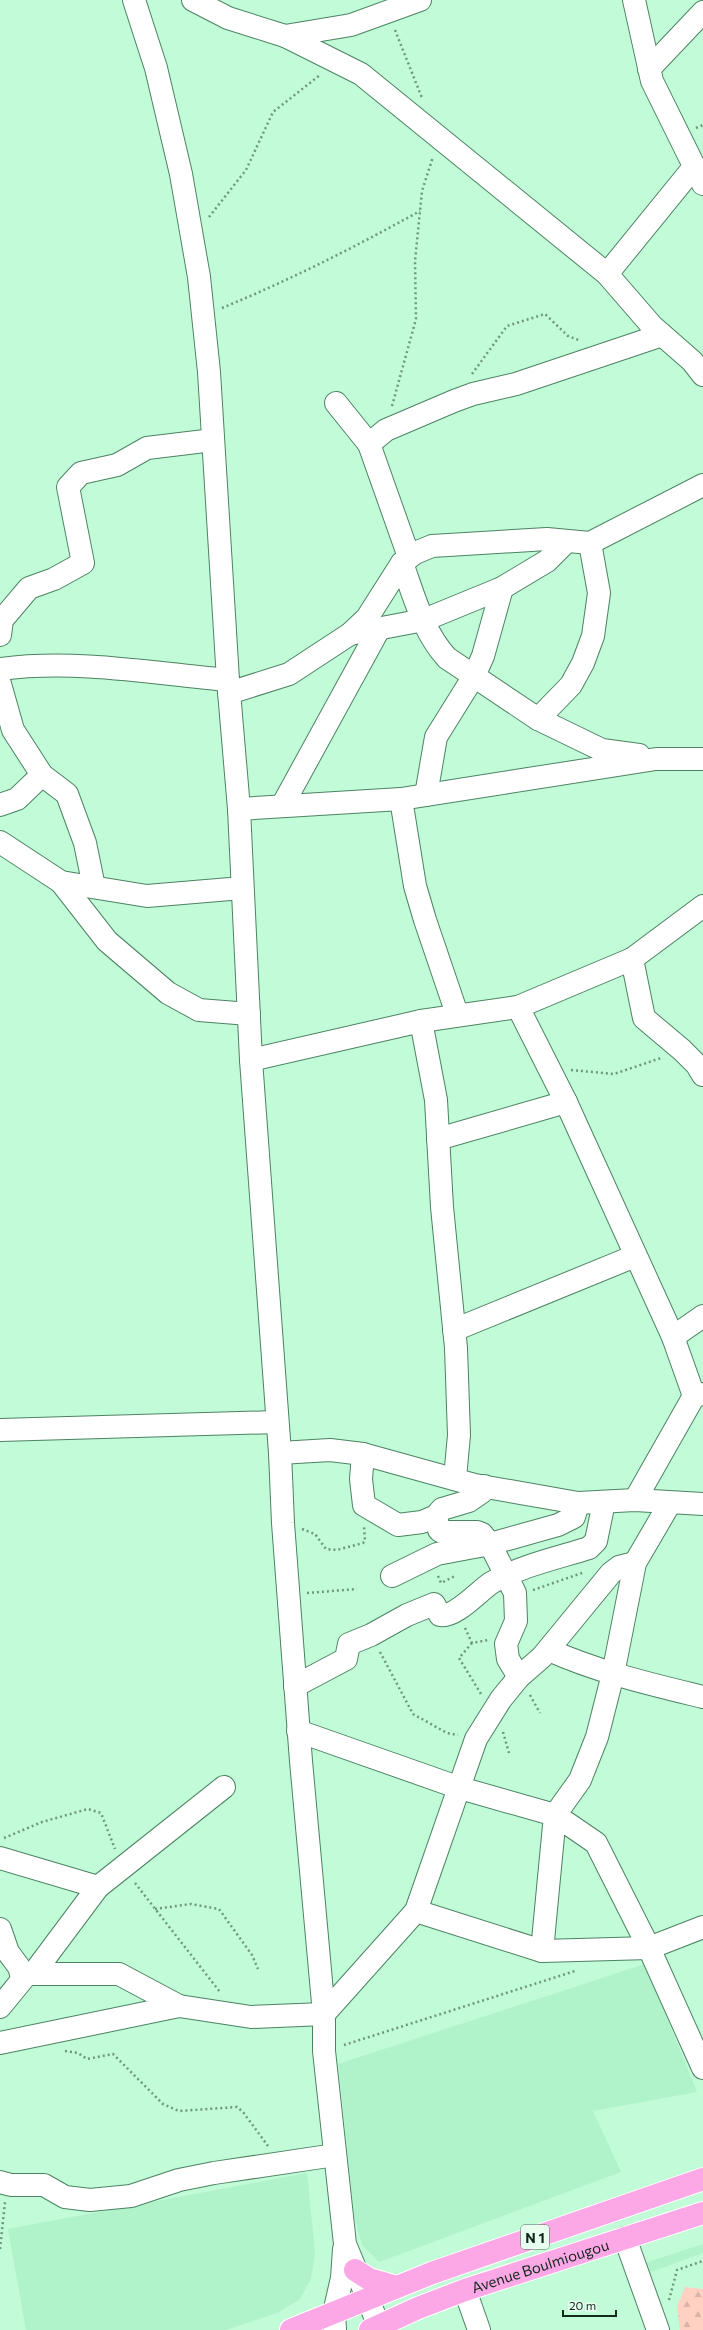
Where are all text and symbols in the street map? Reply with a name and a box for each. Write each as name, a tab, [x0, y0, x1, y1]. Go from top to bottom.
road number: N 1	[521, 2225, 549, 2249]
street label: Avenue Boulmiougou	[469, 2235, 611, 2296]
scale bar	[563, 2292, 616, 2318]
text: 20 m	[569, 2298, 596, 2312]

